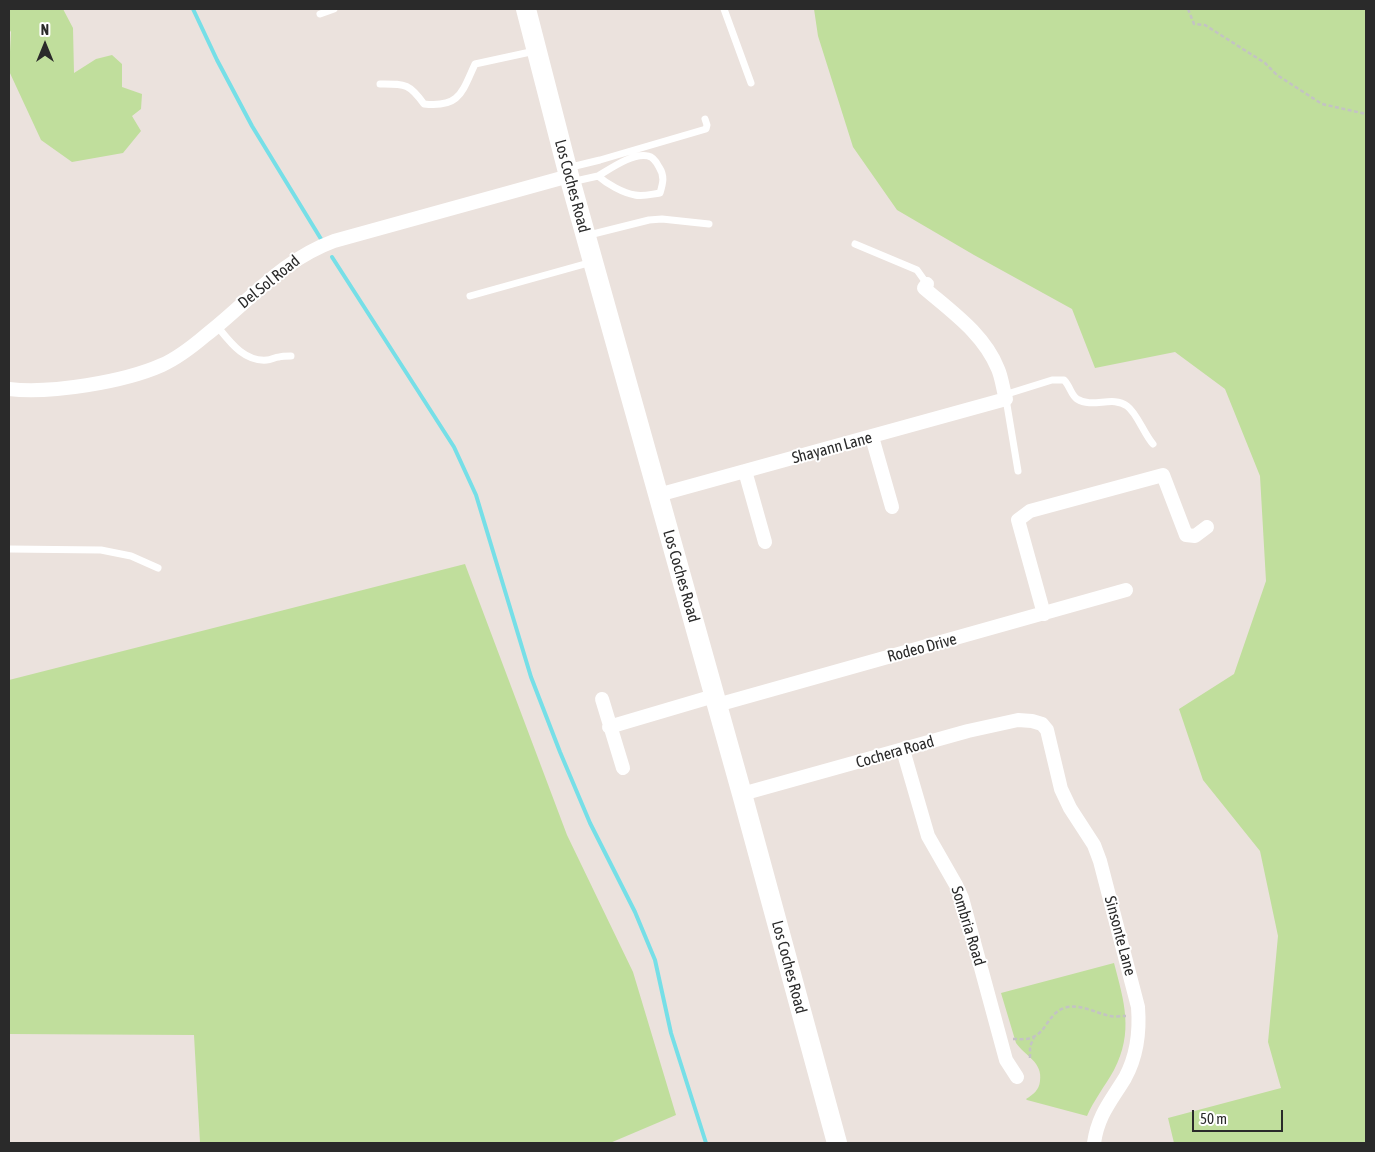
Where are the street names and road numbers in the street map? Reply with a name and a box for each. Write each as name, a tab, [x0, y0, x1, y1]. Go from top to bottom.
street label: Los Coches Road	[550, 137, 594, 235]
street label: Del Sol Road	[234, 251, 304, 313]
street label: Shayann Lane	[790, 428, 874, 468]
street label: Los Coches Road	[659, 527, 703, 625]
street label: Rodeo Drive	[885, 630, 959, 666]
street label: Cochera Road	[854, 732, 936, 772]
street label: Sombria Road	[947, 884, 989, 968]
street label: Sinsonte Lane	[1100, 894, 1140, 978]
street label: Los Coches Road	[767, 918, 811, 1016]

